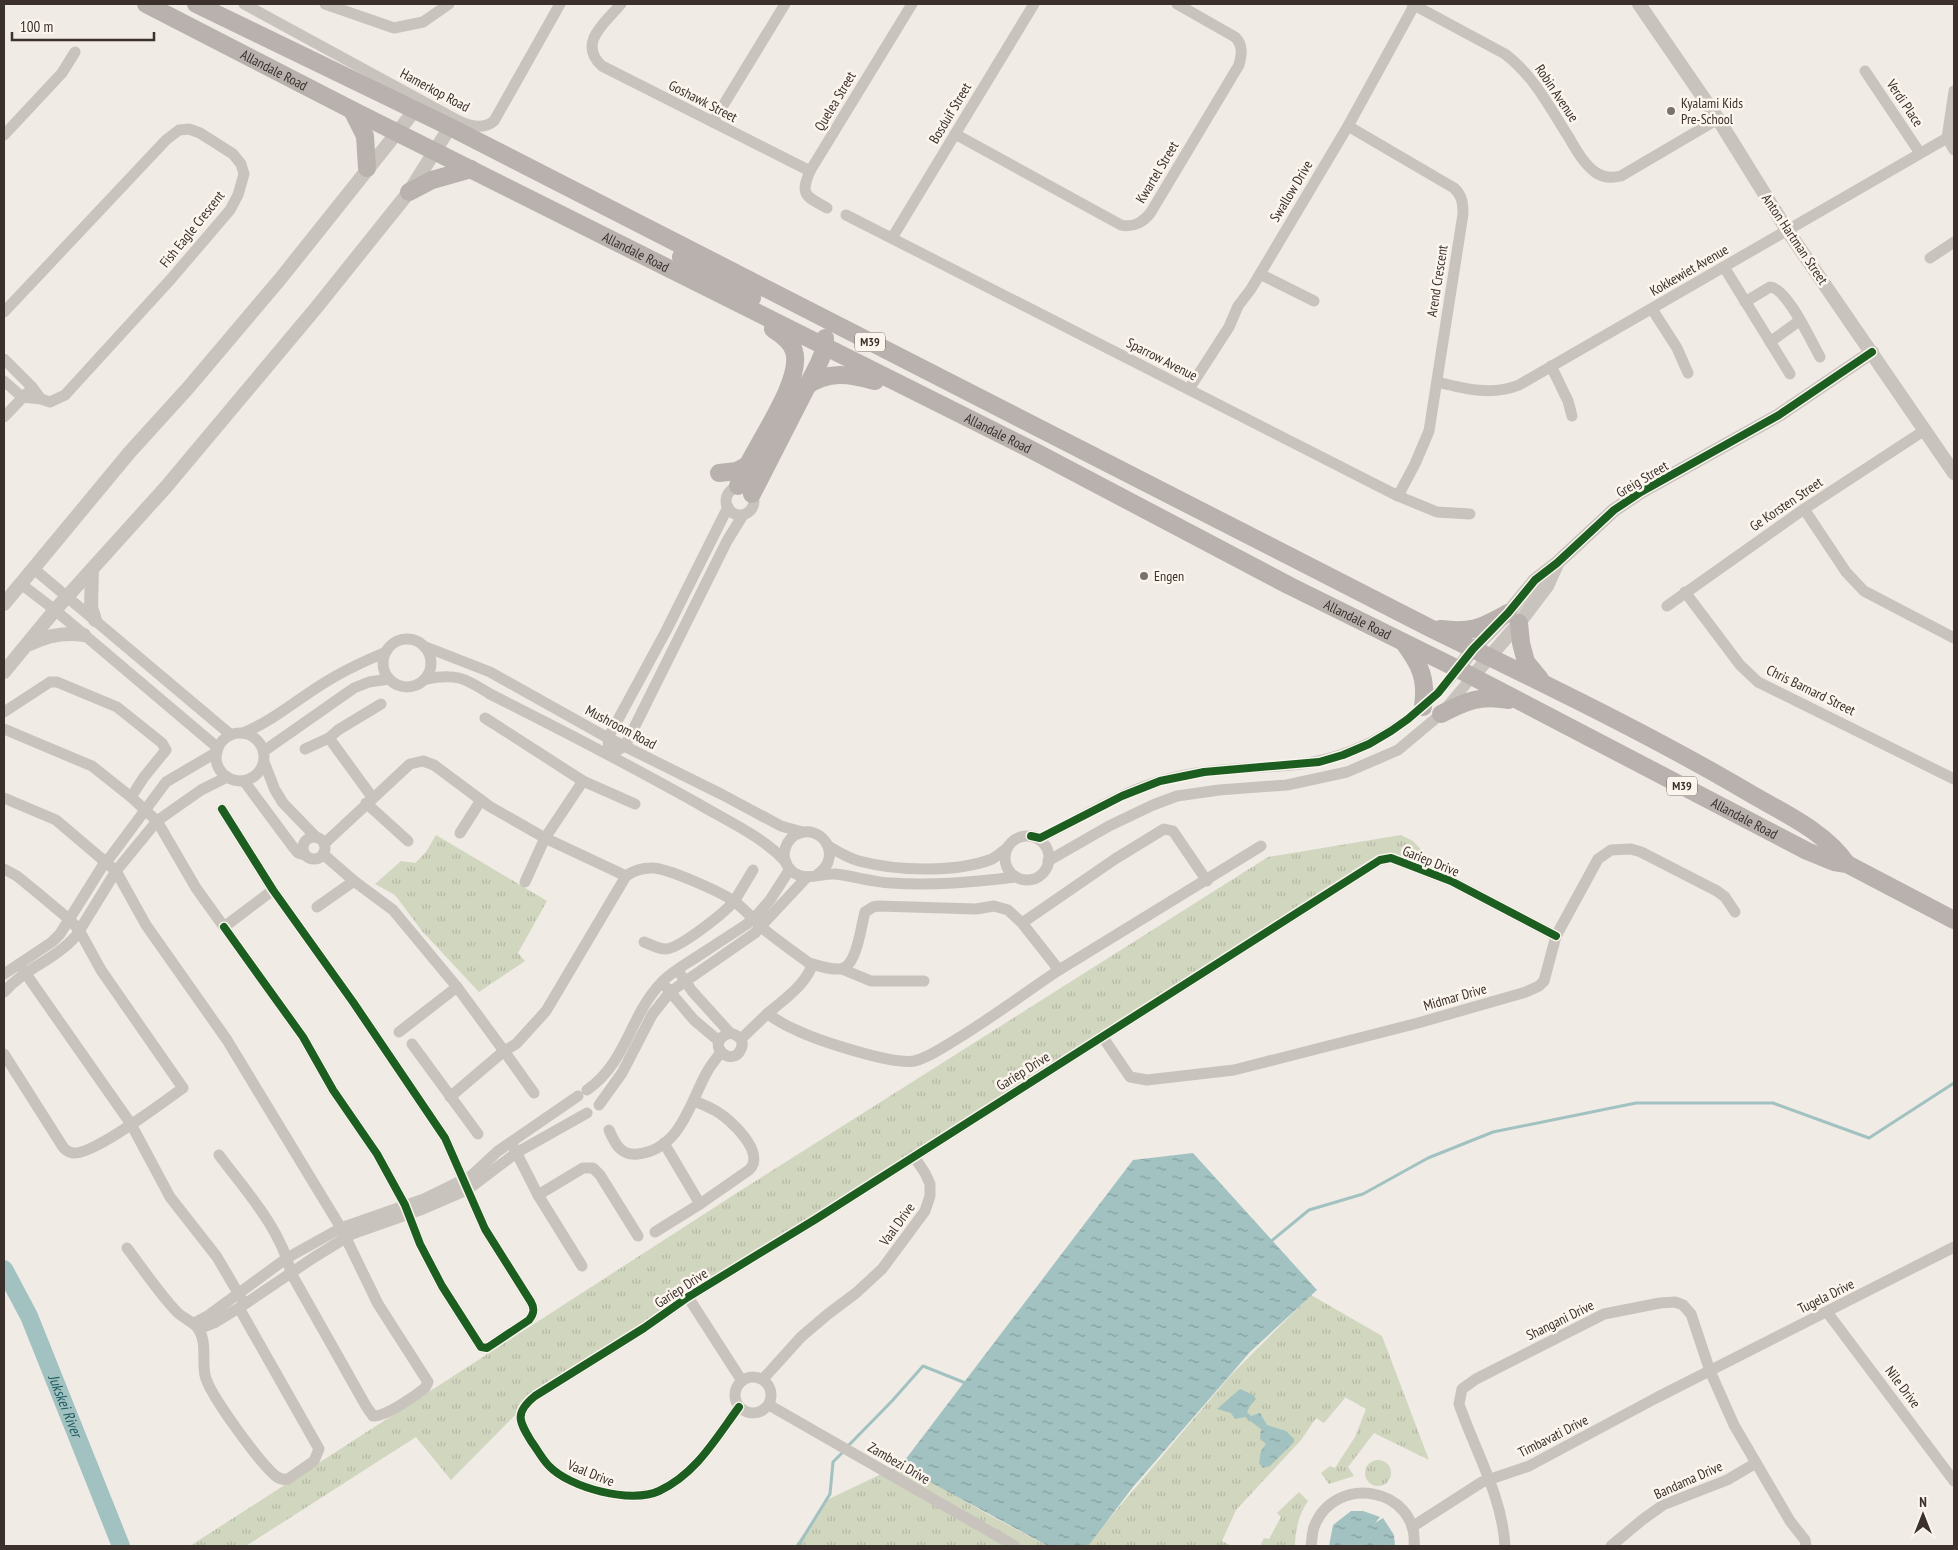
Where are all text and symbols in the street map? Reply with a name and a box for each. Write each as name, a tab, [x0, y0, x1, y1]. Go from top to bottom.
scale bar	[12, 10, 155, 42]
text: 100 m	[20, 17, 53, 36]
street label: Allandale Road	[238, 45, 310, 94]
street label: Robin Avenue	[1531, 61, 1583, 125]
street label: Hamerkop Road	[397, 64, 473, 116]
street label: Quelea Street	[810, 68, 860, 134]
street label: Verdi Place	[1882, 75, 1927, 130]
street label: Goshawk Street	[666, 76, 741, 126]
street label: Bosduif Street	[925, 79, 975, 147]
place label: Kyalami Kids Pre-School	[1681, 94, 1743, 128]
marker: Kyalami Kids Pre-School	[1665, 105, 1677, 117]
street label: Kwartel Street	[1132, 138, 1183, 206]
street label: Swallow Drive	[1266, 157, 1317, 225]
street label: Fish Eagle Crescent	[156, 187, 228, 271]
street label: Anton Hartman Street	[1758, 190, 1832, 288]
street label: Allandale Road	[599, 228, 672, 276]
street label: Kokkewiet Avenue	[1647, 240, 1732, 300]
street label: Arend Crescent	[1422, 244, 1452, 318]
road number: M39	[855, 332, 885, 352]
street label: Sparrow Avenue	[1123, 333, 1201, 385]
street label: Allandale Road	[962, 409, 1035, 457]
street label: Greig Street	[1613, 456, 1671, 502]
street label: Ge Korsten Street	[1746, 473, 1826, 535]
place label: Engen	[1154, 567, 1184, 585]
marker: Engen	[1138, 570, 1150, 582]
street label: Allandale Road	[1321, 595, 1394, 644]
street label: Chris Barnard Street	[1764, 661, 1859, 719]
street label: Mushroom Road	[582, 701, 660, 753]
road number: M39	[1667, 776, 1697, 796]
street label: Allandale Road	[1708, 794, 1781, 843]
street label: Gariep Drive	[1400, 841, 1462, 881]
street label: Midmar Drive	[1421, 979, 1489, 1015]
street label: Gariep Drive	[993, 1047, 1053, 1094]
street label: Vaal Drive	[875, 1199, 919, 1250]
street label: Gariep Drive	[651, 1264, 711, 1312]
street label: Tugela Drive	[1795, 1275, 1857, 1317]
street label: Shangani Drive	[1523, 1296, 1597, 1344]
street label: Nile Drive	[1881, 1362, 1925, 1412]
water label: Jukskei River	[44, 1371, 87, 1442]
street label: Timbavati Drive	[1515, 1411, 1591, 1461]
street label: Zambezi Drive	[865, 1438, 934, 1488]
street label: Vaal Drive	[564, 1455, 617, 1491]
street label: Bandama Drive	[1651, 1457, 1725, 1503]
north arrow	[1898, 1490, 1948, 1540]
text: N	[1919, 1493, 1927, 1511]

